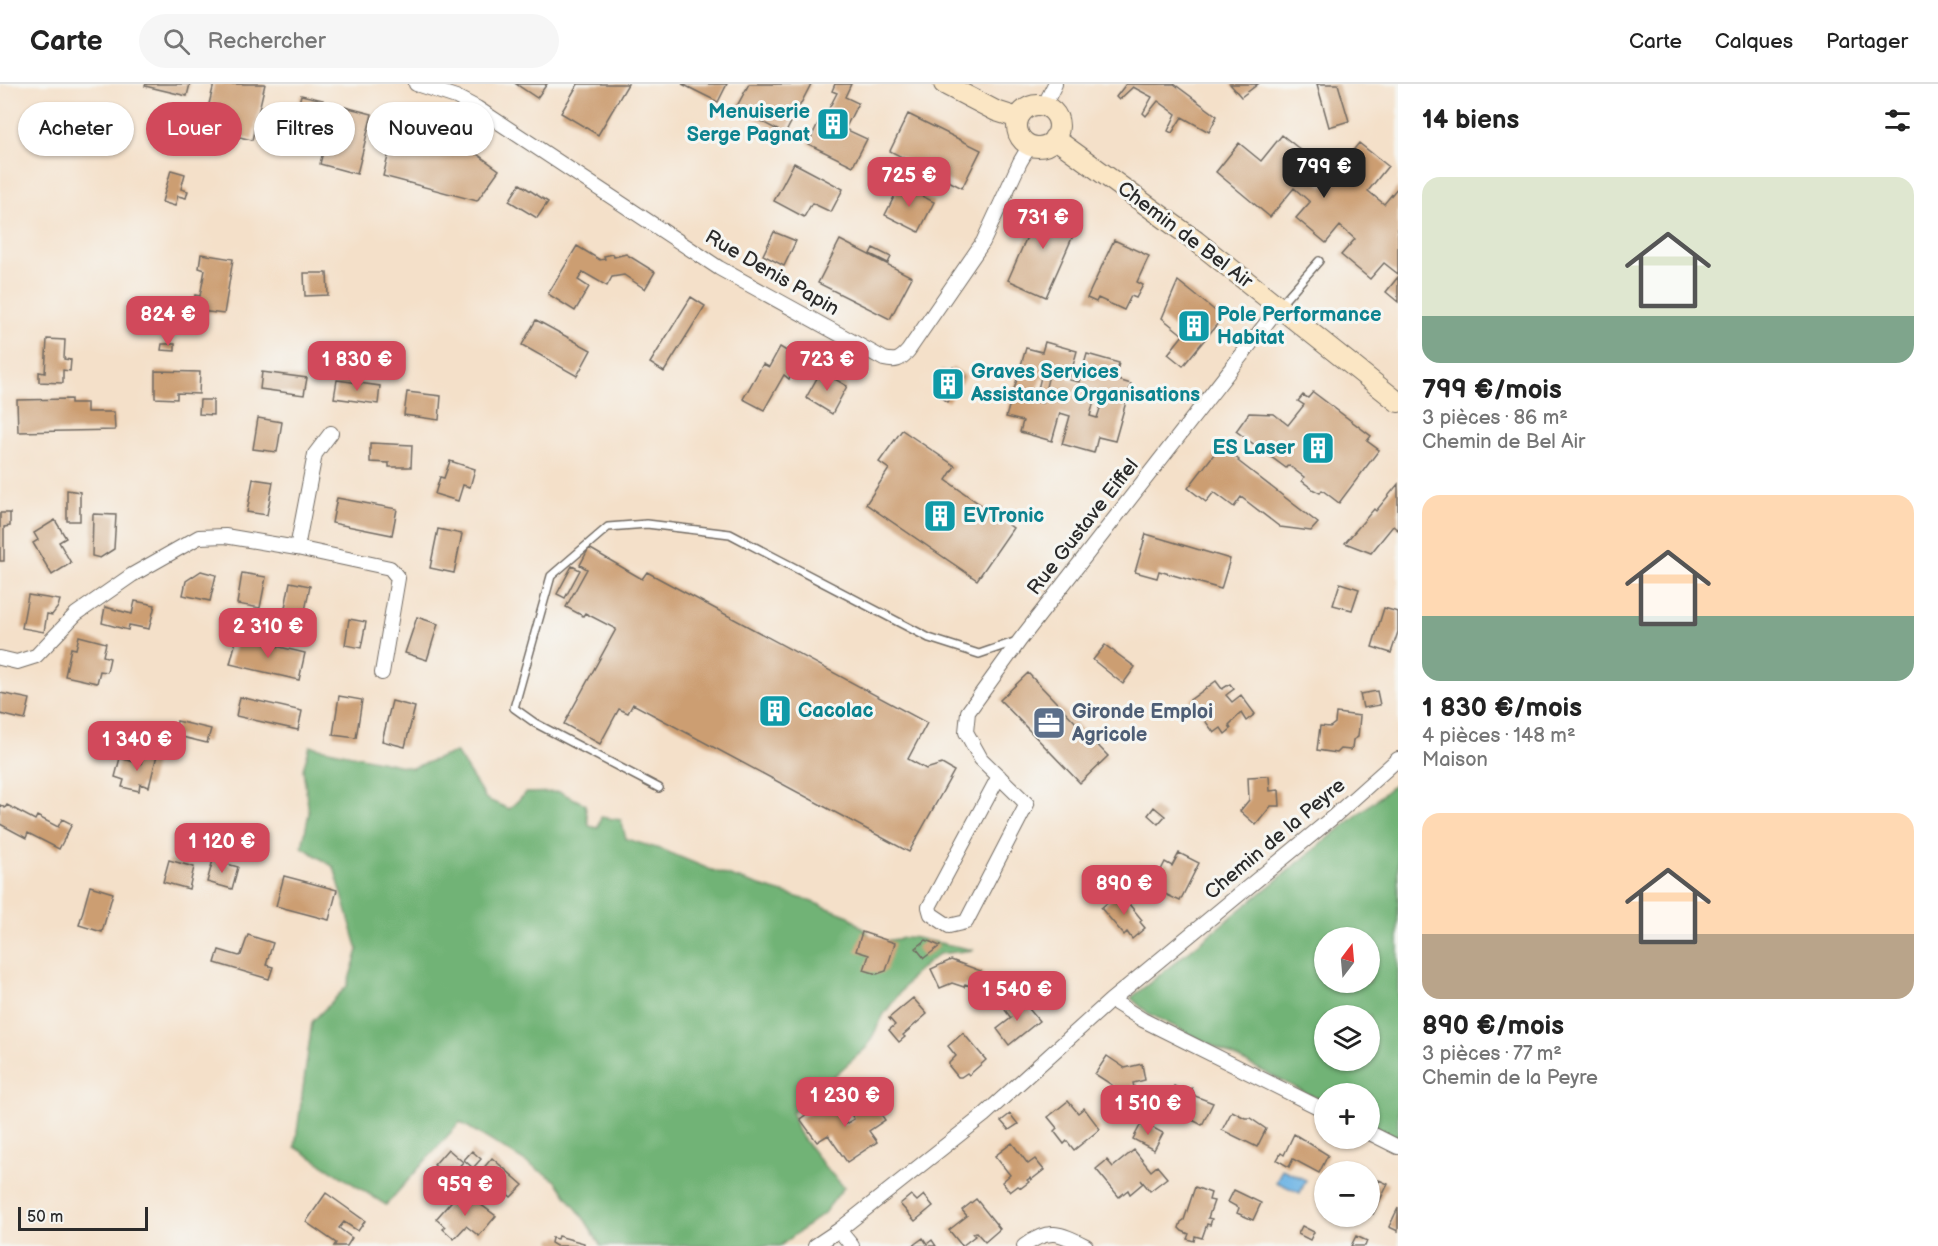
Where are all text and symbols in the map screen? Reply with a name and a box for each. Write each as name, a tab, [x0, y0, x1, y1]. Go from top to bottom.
search box	[139, 14, 559, 68]
text: Carte	[30, 25, 103, 58]
icon: search	[160, 25, 193, 58]
text: Rechercher	[208, 28, 326, 55]
text: Carte	[1629, 29, 1682, 54]
text: Calques	[1715, 29, 1793, 54]
text: Partager	[1826, 29, 1908, 54]
place label: Menuiserie Serge Pagnat	[687, 100, 810, 147]
chip: Acheter	[18, 102, 134, 156]
chip: Louer	[146, 102, 242, 156]
chip: Filtres	[254, 102, 355, 156]
chip: Nouveau	[367, 102, 494, 156]
icon: filters	[1881, 104, 1914, 137]
text: 14 biens	[1422, 105, 1519, 136]
building icon: Menuiserie Serge Pagnat	[815, 106, 851, 142]
pin: 799 €	[1282, 148, 1366, 199]
text: 799 €	[1297, 155, 1351, 179]
pin: 725 €	[867, 157, 951, 208]
text: 725 €	[881, 164, 937, 188]
street label: Chemin de Bel Air	[1113, 176, 1258, 294]
pin: 731 €	[1001, 199, 1085, 250]
text: 731 €	[1017, 206, 1069, 230]
icon: home	[1614, 216, 1722, 324]
street label: Rue Denis Papin	[701, 225, 843, 321]
pin: 824 €	[126, 296, 210, 347]
text: 824 €	[140, 303, 196, 327]
place label: Pole Performance Habitat	[1217, 303, 1381, 350]
building icon: Pole Performance Habitat	[1176, 308, 1212, 344]
pin: 1 830 €	[302, 341, 412, 392]
pin: 723 €	[785, 341, 869, 392]
text: 1 830 €	[322, 348, 392, 372]
text: 723 €	[800, 348, 854, 372]
place label: Graves Services Assistance Organisations	[970, 360, 1200, 407]
building icon: Graves Services Assistance Organisations	[930, 366, 966, 402]
text: 799 €/mois	[1422, 375, 1562, 406]
text: 3 pièces · 86 m²	[1422, 406, 1568, 430]
building icon: ES Laser	[1300, 430, 1336, 466]
text: Chemin de Bel Air	[1422, 430, 1585, 454]
place label: ES Laser	[1212, 436, 1296, 460]
street label: Rue Gustave Eiffel	[1022, 454, 1144, 600]
building icon: EVTronic	[922, 498, 958, 534]
place label: EVTronic	[963, 504, 1044, 528]
icon: home	[1614, 534, 1722, 642]
pin: 2 310 €	[213, 608, 323, 659]
text: 2 310 €	[233, 615, 303, 639]
building icon: Cacolac	[757, 693, 793, 729]
text: 1 830 €/mois	[1422, 693, 1582, 724]
place label: Cacolac	[798, 699, 874, 723]
place label: Gironde Emploi Agricole	[1071, 700, 1213, 747]
office icon: Gironde Emploi Agricole	[1031, 705, 1067, 741]
pin: 1 340 €	[82, 721, 192, 772]
text: 4 pièces · 148 m²	[1422, 724, 1576, 748]
text: 1 340 €	[102, 728, 172, 752]
text: Maison	[1422, 748, 1488, 772]
street label: Chemin de la Peyre	[1200, 773, 1350, 905]
pin: 1 120 €	[167, 823, 277, 874]
text: 1 120 €	[189, 830, 255, 854]
icon: home	[1614, 852, 1722, 960]
pin: 890 €	[1082, 865, 1166, 916]
text: 890 €	[1096, 872, 1152, 896]
north arrow	[1314, 927, 1380, 993]
map controls	[1314, 927, 1380, 1227]
pin: 1 540 €	[962, 971, 1072, 1022]
text: 1 540 €	[982, 978, 1052, 1002]
button: layers	[1314, 1005, 1380, 1071]
text: 890 €/mois	[1422, 1011, 1564, 1042]
text: 3 pièces · 77 m²	[1422, 1042, 1562, 1066]
text: Chemin de la Peyre	[1422, 1066, 1598, 1090]
pin: 1 230 €	[790, 1077, 900, 1128]
button: +	[1314, 1083, 1380, 1149]
text: 1 230 €	[810, 1084, 880, 1108]
pin: 1 510 €	[1093, 1085, 1203, 1136]
text: 1 510 €	[1115, 1092, 1181, 1116]
button: −	[1314, 1161, 1380, 1227]
pin: 959 €	[423, 1166, 507, 1217]
text: 959 €	[437, 1173, 493, 1197]
scale bar	[18, 1204, 148, 1232]
text: 50 m	[27, 1208, 63, 1227]

